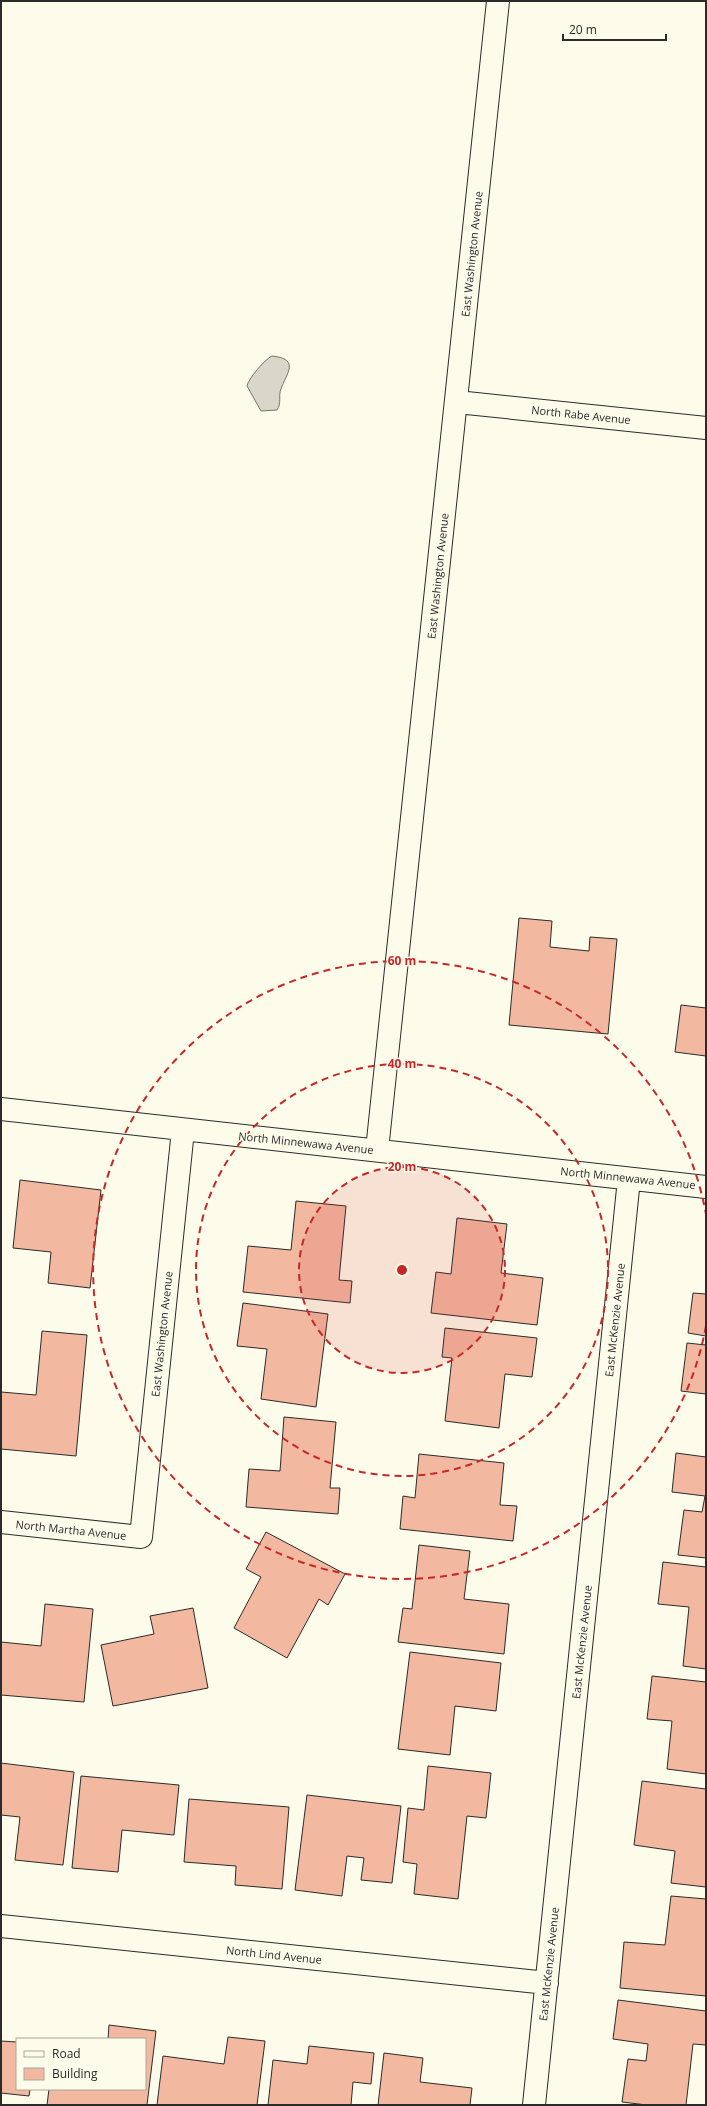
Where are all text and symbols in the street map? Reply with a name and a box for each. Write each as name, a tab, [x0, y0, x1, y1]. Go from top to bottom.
scale bar	[563, 16, 666, 42]
text: 20 m	[569, 21, 597, 38]
street label: East Washington Avenue	[457, 190, 486, 318]
street label: North Rabe Avenue	[531, 402, 632, 427]
street label: East Washington Avenue	[423, 512, 452, 640]
text: 60 m	[388, 952, 416, 969]
text: 40 m	[388, 1055, 416, 1072]
street label: North Minnewawa Avenue	[238, 1128, 374, 1157]
text: 20 m	[388, 1158, 416, 1175]
street label: North Minnewawa Avenue	[560, 1163, 696, 1192]
street label: East McKenzie Avenue	[601, 1262, 628, 1378]
centre of rings	[395, 1263, 409, 1277]
street label: East Washington Avenue	[147, 1270, 176, 1398]
street label: North Martha Avenue	[15, 1516, 127, 1543]
street label: East McKenzie Avenue	[568, 1584, 595, 1700]
street label: East McKenzie Avenue	[535, 1906, 562, 2022]
street label: North Lind Avenue	[225, 1942, 323, 1967]
legend	[16, 2038, 146, 2090]
text: Road	[52, 2045, 81, 2062]
text: Building	[52, 2065, 98, 2082]

